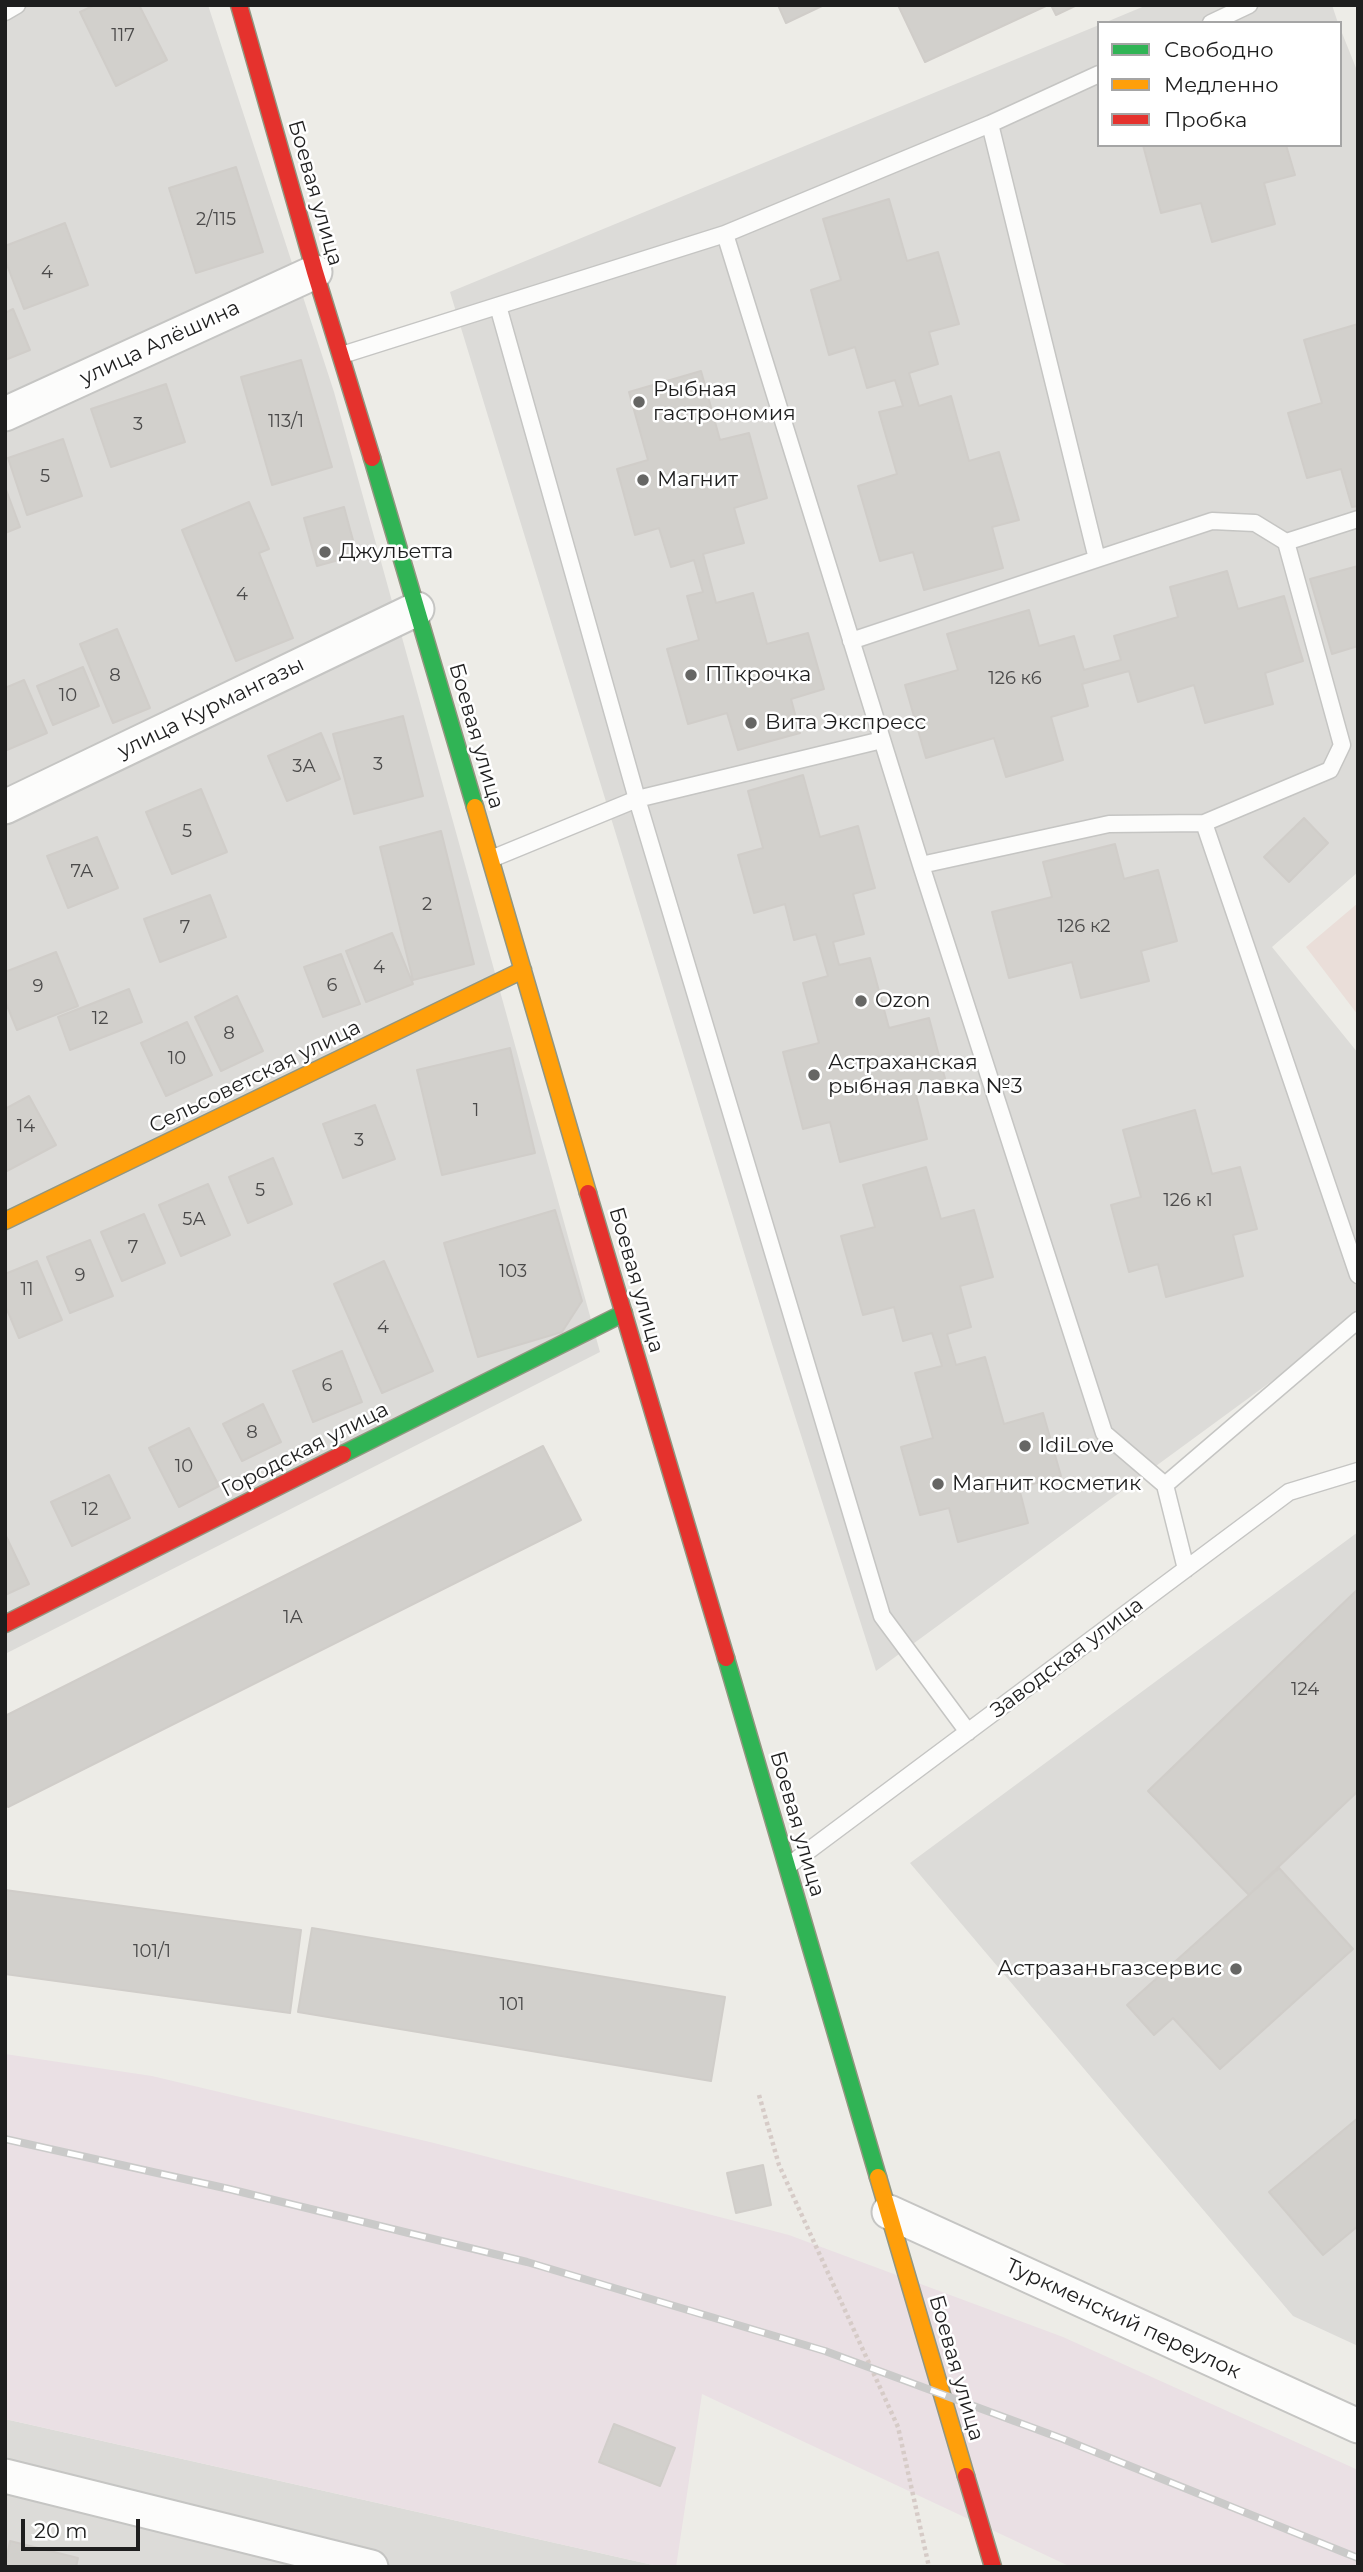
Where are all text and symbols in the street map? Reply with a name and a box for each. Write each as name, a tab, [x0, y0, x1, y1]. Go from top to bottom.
legend	[1097, 21, 1342, 147]
house number: 117	[111, 25, 135, 47]
text: Свободно	[1164, 37, 1274, 62]
text: Медленно	[1164, 72, 1279, 97]
text: Пробка	[1164, 107, 1247, 132]
street label: Боевая улица	[282, 117, 348, 269]
house number: 2/115	[196, 209, 236, 231]
house number: 4	[41, 262, 53, 284]
street label: улица Алёшина	[76, 295, 244, 391]
place label: Рыбная гастрономия	[653, 377, 796, 427]
marker: Рыбная гастрономия	[631, 394, 647, 410]
house number: 113/1	[268, 411, 304, 433]
house number: 3	[133, 414, 143, 436]
house number: 5	[40, 466, 50, 488]
place label: Магнит	[657, 467, 738, 493]
marker: Магнит	[635, 472, 651, 488]
place label: Джульетта	[339, 539, 453, 565]
marker: Джульетта	[317, 544, 333, 560]
house number: 4	[236, 584, 248, 606]
street label: улица Курмангазы	[114, 652, 308, 764]
street label: Боевая улица	[443, 660, 509, 812]
place label: ПТкрочка	[705, 662, 811, 688]
house number: 8	[109, 665, 121, 687]
marker: ПТкрочка	[683, 667, 699, 683]
house number: 126 к6	[988, 668, 1042, 690]
house number: 10	[59, 685, 77, 707]
place label: Вита Экспресс	[765, 710, 926, 736]
marker: Вита Экспресс	[743, 715, 759, 731]
house number: 3	[373, 754, 383, 776]
house number: 3А	[292, 756, 316, 778]
house number: 5	[182, 821, 192, 843]
house number: 7А	[71, 861, 93, 883]
house number: 2	[422, 894, 432, 916]
house number: 126 к2	[1058, 916, 1110, 938]
house number: 7	[180, 917, 190, 939]
house number: 4	[373, 957, 385, 979]
house number: 6	[327, 975, 337, 997]
house number: 9	[33, 976, 43, 998]
place label: Ozon	[875, 988, 931, 1014]
marker: Ozon	[853, 993, 869, 1009]
house number: 12	[92, 1008, 108, 1030]
street label: Сельсоветская улица	[145, 1015, 365, 1139]
house number: 8	[223, 1023, 235, 1045]
house number: 10	[168, 1048, 186, 1070]
place label: Астраханская рыбная лавка №3	[828, 1050, 1022, 1100]
marker: Астраханская рыбная лавка №3	[806, 1067, 822, 1083]
house number: 1	[473, 1100, 479, 1122]
house number: 14	[17, 1116, 35, 1138]
house number: 3	[354, 1130, 364, 1152]
house number: 5	[255, 1180, 265, 1202]
house number: 126 к1	[1163, 1190, 1213, 1212]
street label: Боевая улица	[603, 1204, 669, 1356]
house number: 5А	[182, 1209, 206, 1231]
house number: 7	[128, 1237, 138, 1259]
house number: 103	[499, 1261, 527, 1283]
house number: 9	[75, 1265, 85, 1287]
house number: 11	[21, 1279, 33, 1301]
house number: 4	[377, 1317, 389, 1339]
house number: 6	[322, 1375, 332, 1397]
street label: Городская улица	[217, 1397, 393, 1503]
house number: 8	[246, 1422, 258, 1444]
place label: IdiLove	[1039, 1433, 1114, 1459]
marker: IdiLove	[1017, 1438, 1033, 1454]
house number: 10	[175, 1456, 193, 1478]
place label: Магнит косметик	[952, 1471, 1141, 1497]
marker: Магнит косметик	[930, 1476, 946, 1492]
house number: 12	[82, 1499, 98, 1521]
street label: Заводская улица	[986, 1592, 1148, 1724]
house number: 1А	[283, 1607, 303, 1629]
house number: 124	[1291, 1679, 1319, 1701]
street label: Боевая улица	[764, 1748, 830, 1900]
house number: 101/1	[133, 1941, 171, 1963]
place label: Астразаньгазсервис	[997, 1956, 1222, 1982]
marker: Астразаньгазсервис	[1228, 1961, 1244, 1977]
house number: 101	[500, 1994, 524, 2016]
street label: Туркменский переулок	[1001, 2253, 1245, 2385]
street label: Боевая улица	[923, 2292, 989, 2444]
scale bar	[24, 2506, 144, 2550]
text: 20 m	[34, 2518, 88, 2543]

